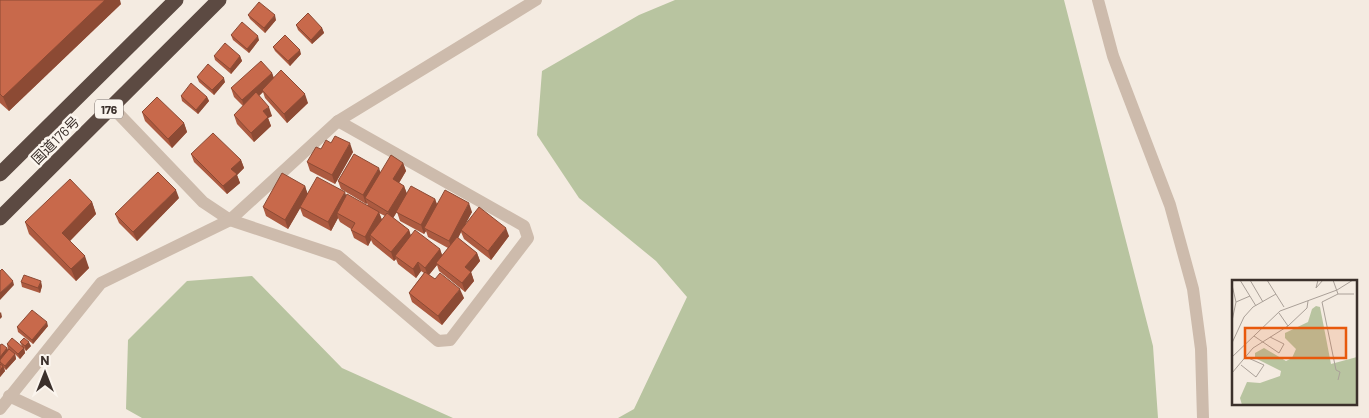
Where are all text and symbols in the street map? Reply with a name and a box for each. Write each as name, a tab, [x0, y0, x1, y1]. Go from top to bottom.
road number: 176	[95, 100, 123, 118]
street label: 国道176号	[28, 113, 82, 167]
inset map	[1232, 280, 1356, 406]
north arrow	[20, 348, 70, 398]
text: N	[40, 351, 50, 368]

